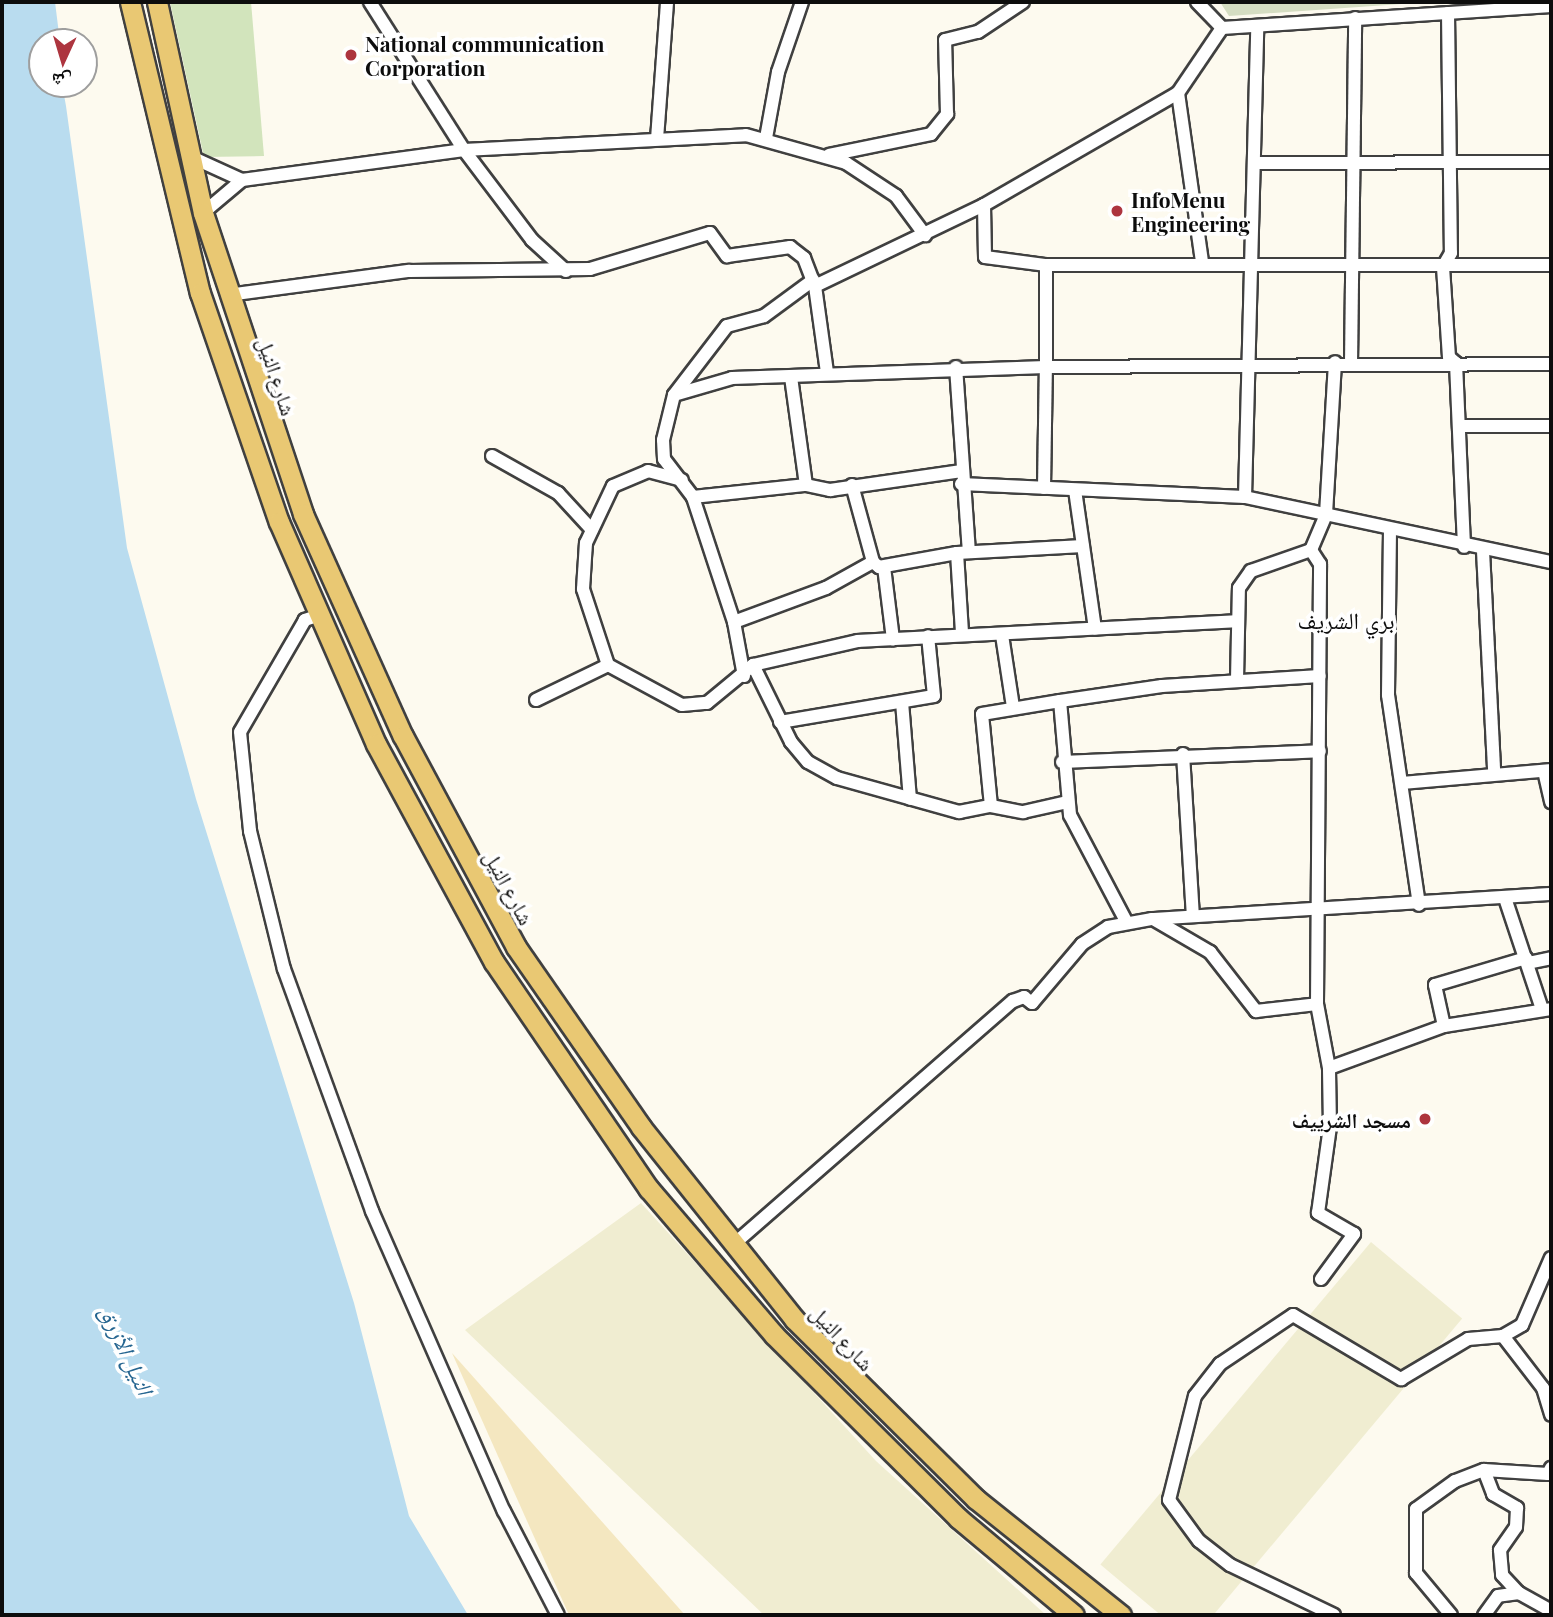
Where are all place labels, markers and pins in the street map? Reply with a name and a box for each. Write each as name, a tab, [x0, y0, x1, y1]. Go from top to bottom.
place label: National communication Corporation	[365, 30, 604, 80]
marker: National communication Corporation	[343, 47, 359, 63]
place label: InfoMenu Engineering	[1131, 186, 1250, 236]
marker: InfoMenu Engineering	[1109, 203, 1125, 219]
place label: مسجد الشرييف	[1292, 1106, 1411, 1132]
marker: مسجد الشرييف	[1417, 1111, 1433, 1127]

